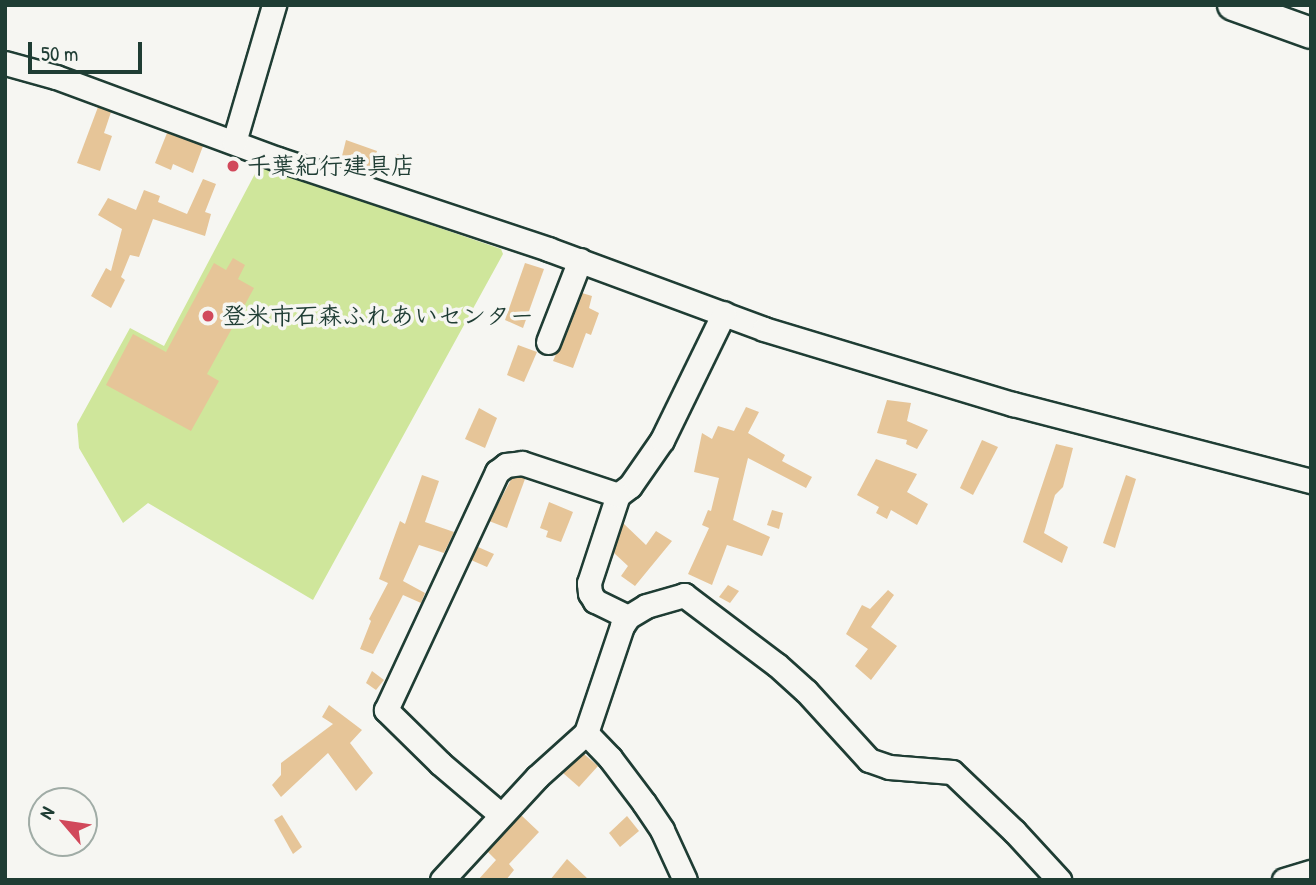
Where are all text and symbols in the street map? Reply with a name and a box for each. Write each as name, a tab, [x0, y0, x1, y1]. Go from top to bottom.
scale bar	[32, 28, 145, 72]
text: 50 m	[41, 39, 78, 68]
place label: 千葉紀行建具店	[247, 152, 415, 180]
marker: 千葉紀行建具店	[225, 158, 241, 174]
place label: 登米市石森ふれあいセンター	[222, 302, 534, 330]
marker: 登米市石森ふれあいセンター	[200, 308, 216, 324]
north arrow	[28, 787, 98, 857]
text: N	[33, 802, 60, 824]

